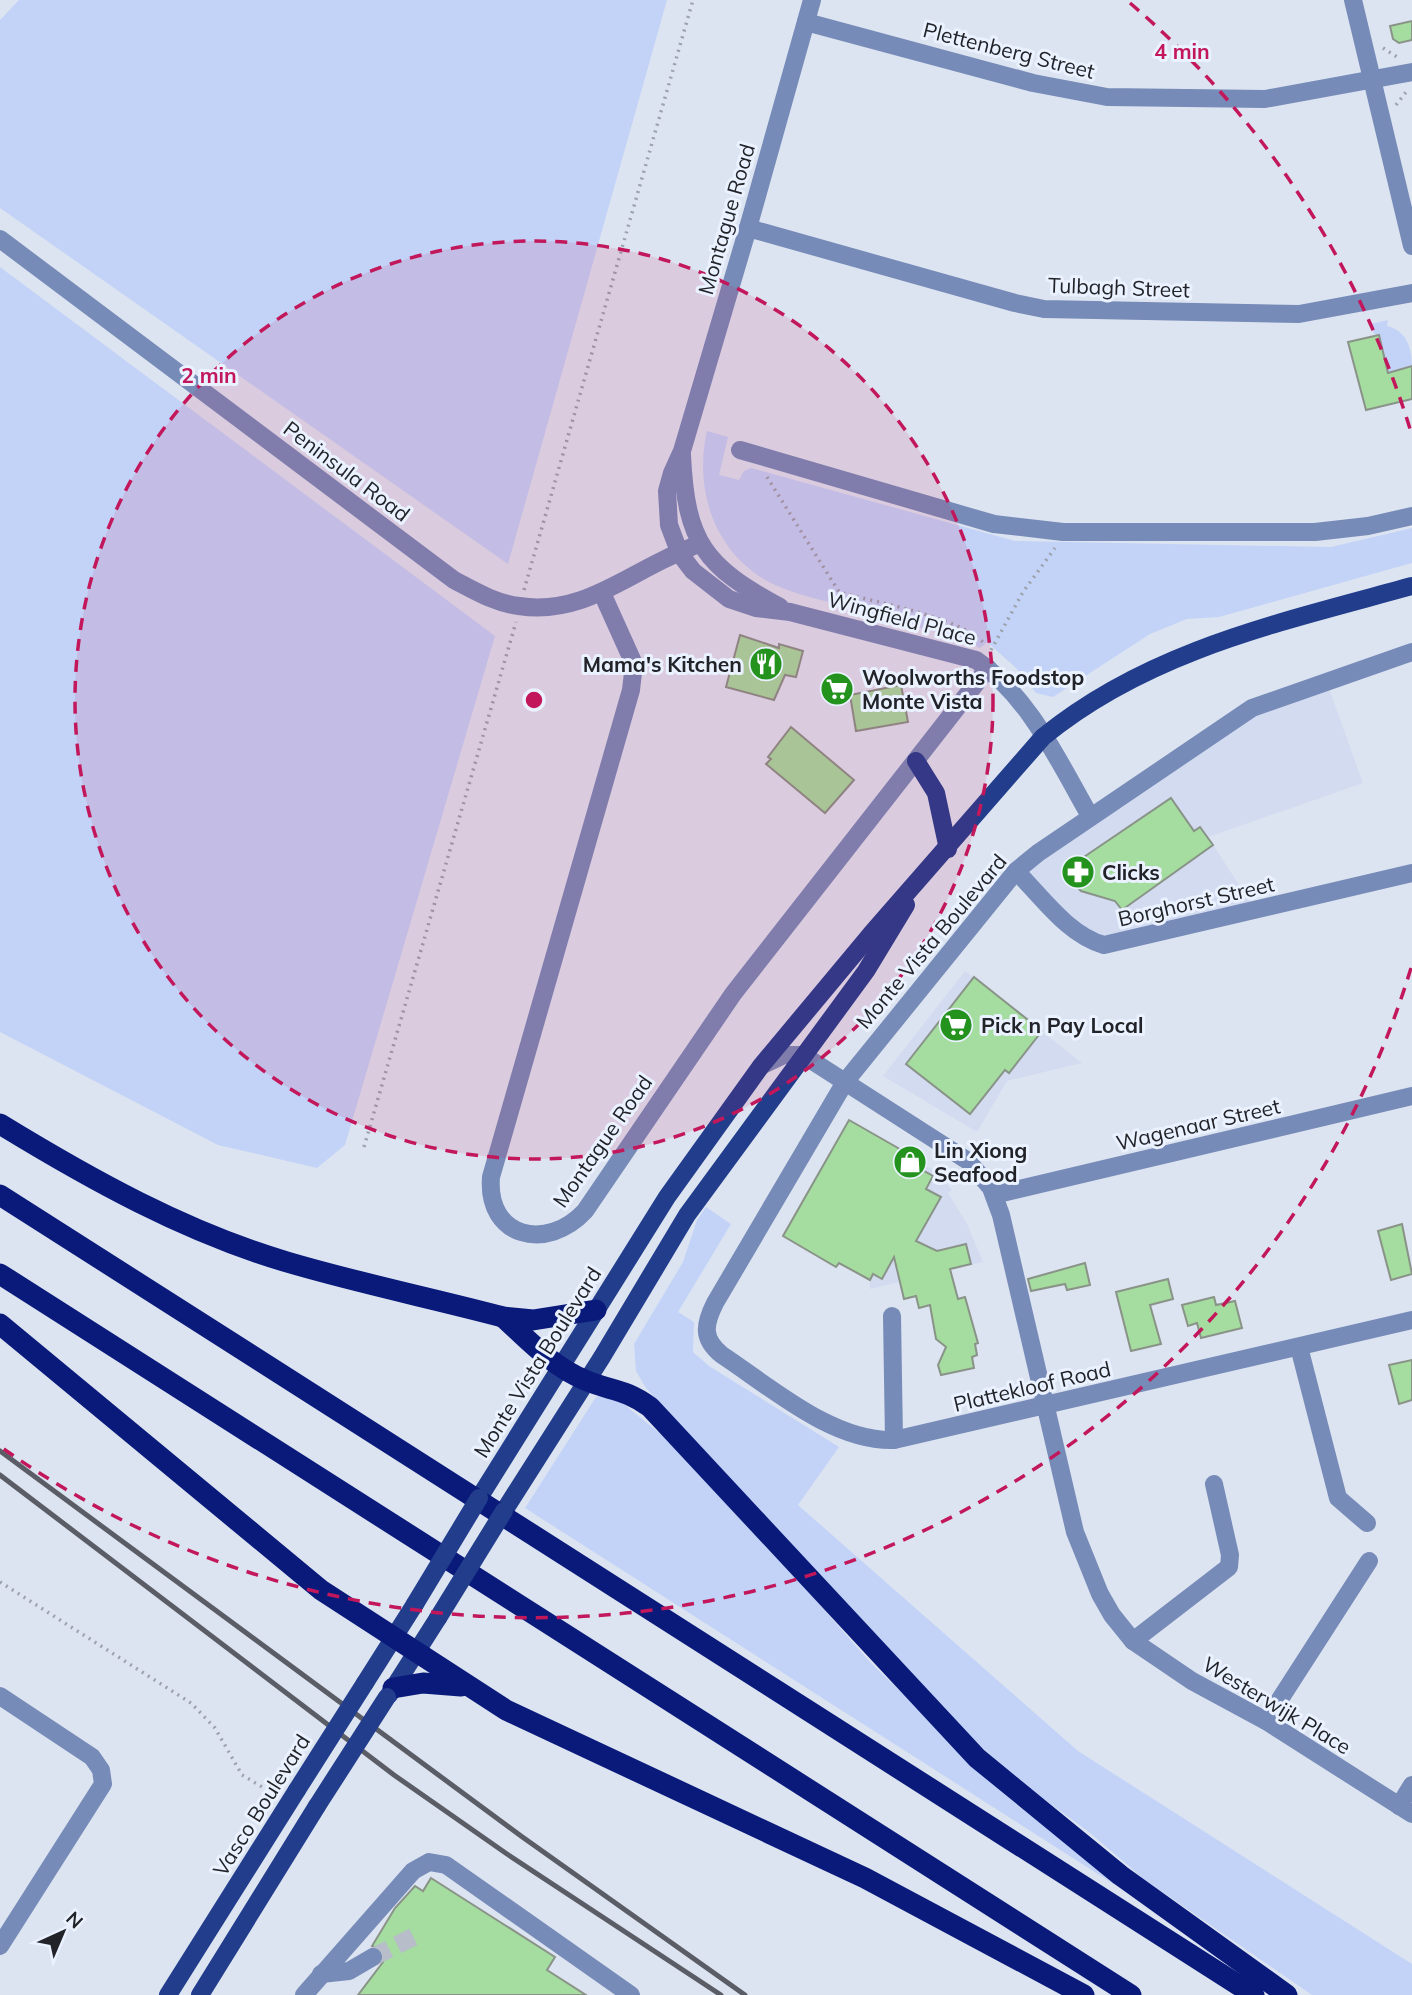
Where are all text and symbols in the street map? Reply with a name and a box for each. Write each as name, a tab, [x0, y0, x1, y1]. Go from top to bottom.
street label: Plettenberg Street	[921, 16, 1097, 84]
text: 4 min	[1154, 38, 1210, 64]
street label: Montague Road	[692, 141, 760, 297]
street label: Tulbagh Street	[1048, 272, 1190, 302]
text: 2 min	[181, 362, 237, 388]
street label: Peninsula Road	[279, 415, 415, 527]
street label: Wingfield Place	[825, 586, 979, 650]
restaurant icon: Mama's Kitchen	[747, 645, 785, 683]
place label: Mama's Kitchen	[583, 651, 742, 677]
place label: Woolworths Foodstop Monte Vista	[862, 664, 1084, 714]
supermarket icon: Woolworths Foodstop Monte Vista	[818, 670, 856, 708]
centre of rings	[522, 688, 546, 712]
street label: Monte Vista Boulevard	[850, 848, 1012, 1034]
pharmacy icon: Clicks	[1059, 853, 1097, 891]
place label: Clicks	[1102, 859, 1160, 885]
street label: Borghorst Street	[1115, 870, 1277, 932]
supermarket icon: Pick n Pay Local	[937, 1006, 975, 1044]
place label: Pick n Pay Local	[981, 1012, 1144, 1038]
street label: Montague Road	[547, 1070, 657, 1212]
street label: Wagenaar Street	[1113, 1092, 1283, 1156]
place label: Lin Xiong Seafood	[934, 1137, 1027, 1187]
shop icon: Lin Xiong Seafood	[891, 1143, 929, 1181]
street label: Monte Vista Boulevard	[468, 1262, 606, 1462]
street label: Plattekloof Road	[951, 1355, 1113, 1417]
street label: Westerwijk Place	[1198, 1651, 1356, 1759]
street label: Vasco Boulevard	[207, 1729, 315, 1881]
north arrow	[28, 1897, 98, 1967]
text: N	[61, 1906, 88, 1933]

